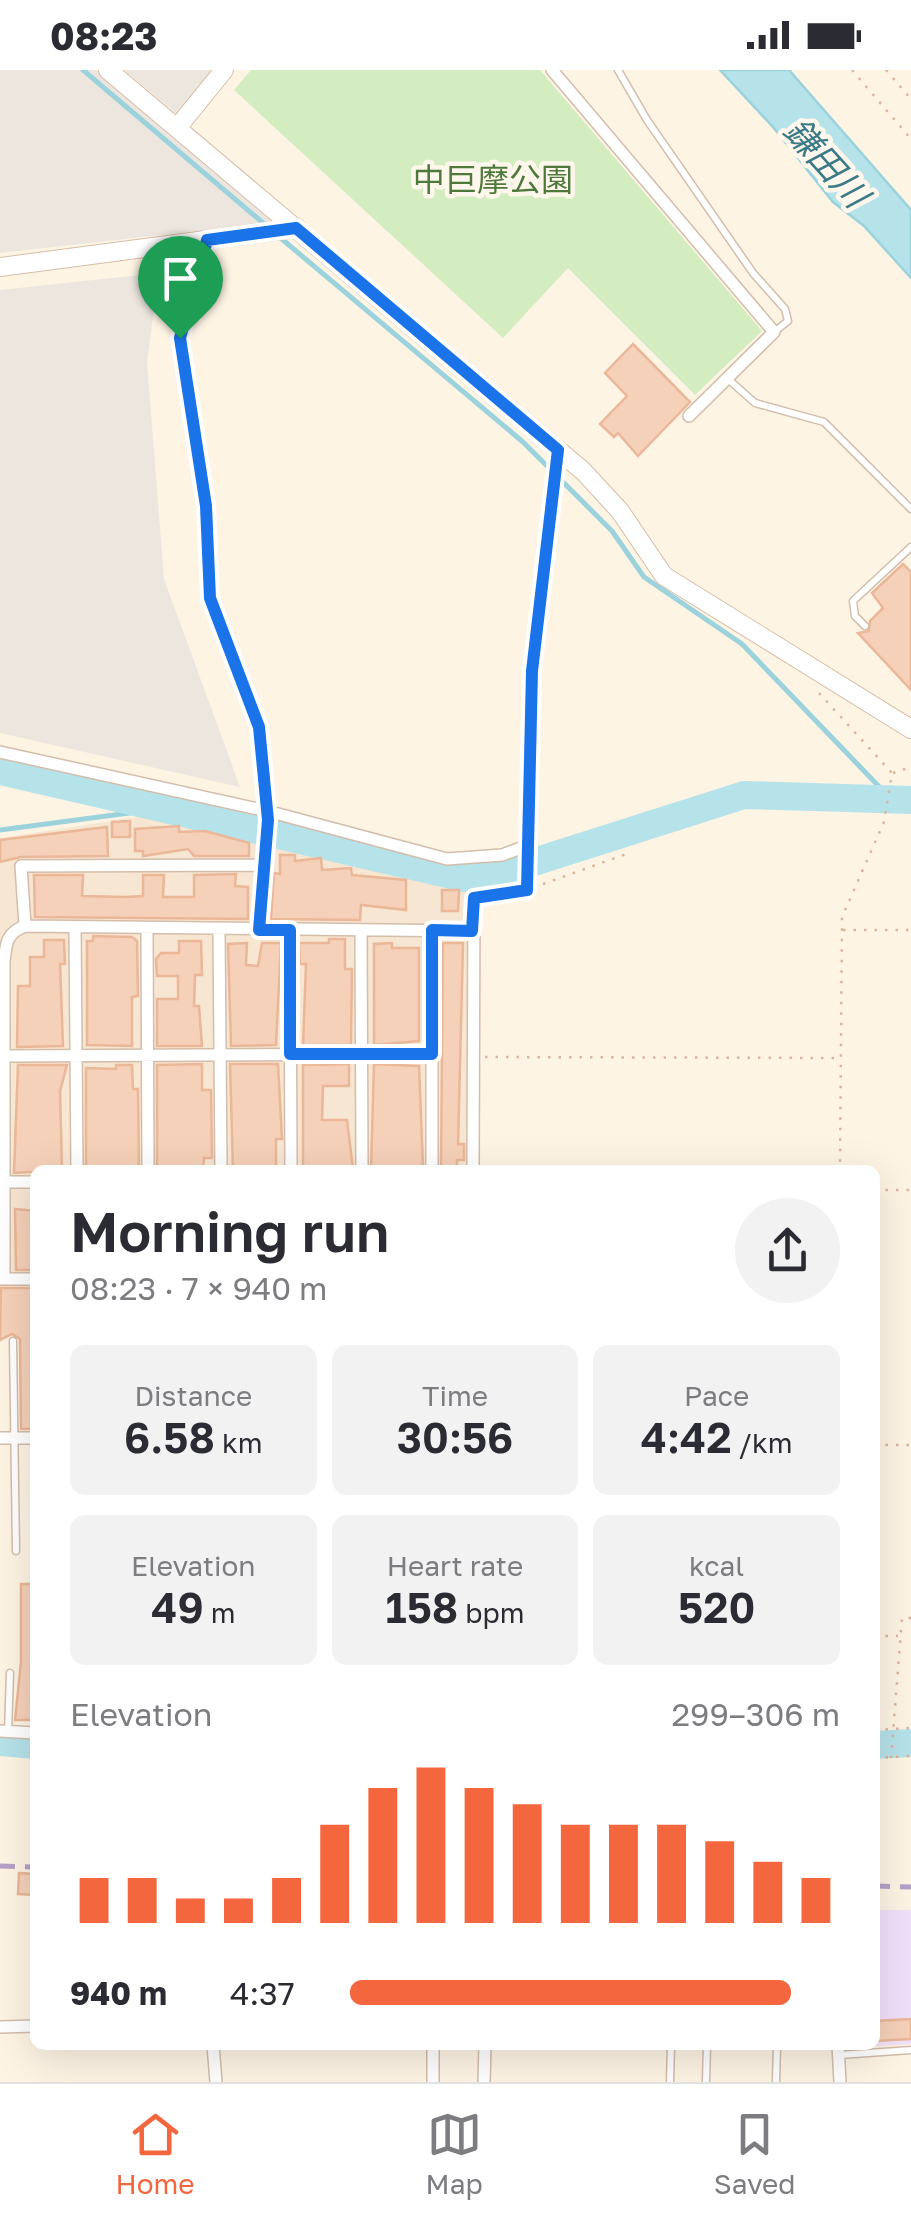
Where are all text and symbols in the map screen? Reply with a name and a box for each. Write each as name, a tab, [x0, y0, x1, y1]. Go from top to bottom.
text: 08:23	[50, 13, 158, 58]
water label: 鎌田川	[776, 109, 880, 218]
park label: 中巨摩公園	[413, 160, 573, 198]
pin	[138, 236, 223, 339]
icon: arrive	[153, 251, 208, 306]
text: Morning run	[70, 1198, 389, 1264]
button: share	[735, 1198, 840, 1303]
text: 08:23 · 7 × 940 m	[70, 1269, 327, 1307]
text: Distance	[134, 1379, 252, 1412]
text: Time	[422, 1379, 488, 1412]
text: Pace	[684, 1379, 749, 1412]
text: 6.58	[124, 1412, 215, 1462]
text: 30:56	[397, 1412, 513, 1462]
text: 4:42	[641, 1412, 732, 1462]
text: km	[215, 1426, 263, 1459]
text: /km	[732, 1426, 793, 1459]
text: Elevation	[131, 1549, 256, 1582]
text: Heart rate	[387, 1549, 523, 1582]
text: kcal	[689, 1549, 744, 1582]
text: 49	[151, 1582, 204, 1632]
text: 158	[386, 1582, 458, 1632]
text: 520	[678, 1582, 755, 1632]
text: m	[204, 1596, 236, 1629]
text: bpm	[458, 1596, 524, 1629]
text: Elevation	[70, 1695, 212, 1733]
text: 299–306 m	[672, 1695, 840, 1733]
text: 940 m	[70, 1974, 167, 2012]
text: 4:37	[230, 1974, 295, 2012]
tab: Home	[116, 2107, 195, 2200]
tab: Map	[426, 2107, 483, 2200]
tab: Saved	[714, 2107, 796, 2200]

